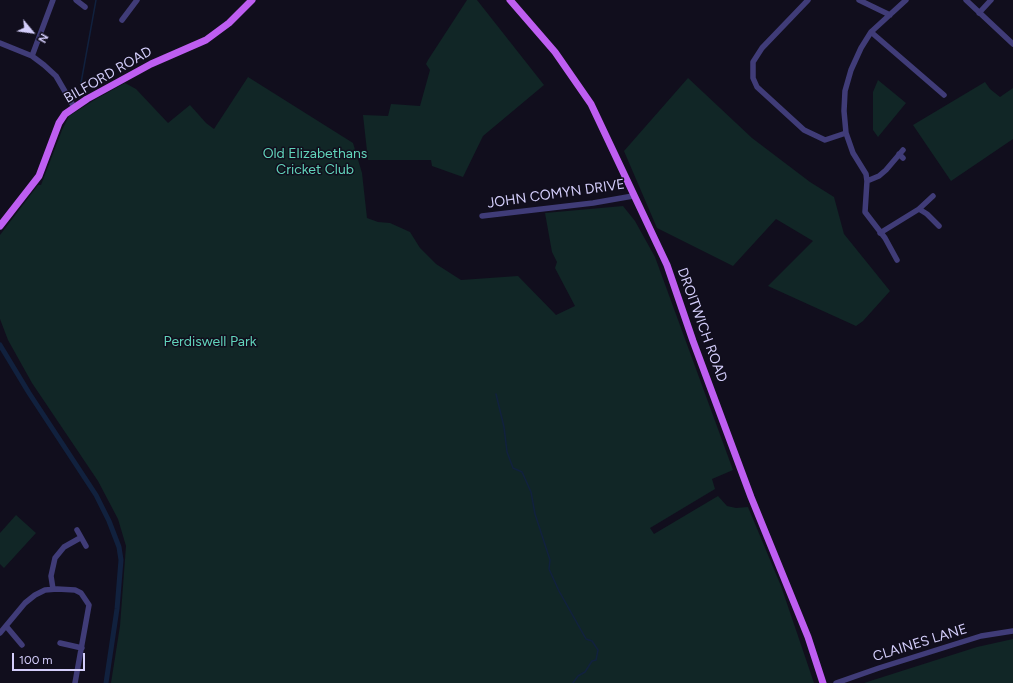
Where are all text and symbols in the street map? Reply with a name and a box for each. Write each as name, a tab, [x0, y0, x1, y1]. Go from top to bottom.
north arrow	[12, 12, 52, 52]
text: N	[35, 31, 51, 45]
street label: BILFORD ROAD	[61, 43, 155, 107]
park label: Old Elizabethans Cricket Club	[263, 146, 367, 178]
street label: JOHN COMYN DRIVE	[486, 176, 626, 212]
street label: DROITWICH ROAD	[673, 265, 731, 385]
park label: Perdiswell Park	[163, 334, 257, 350]
street label: CLAINES LANE	[871, 621, 969, 665]
scale bar	[14, 645, 87, 671]
text: 100 m	[19, 653, 53, 667]

